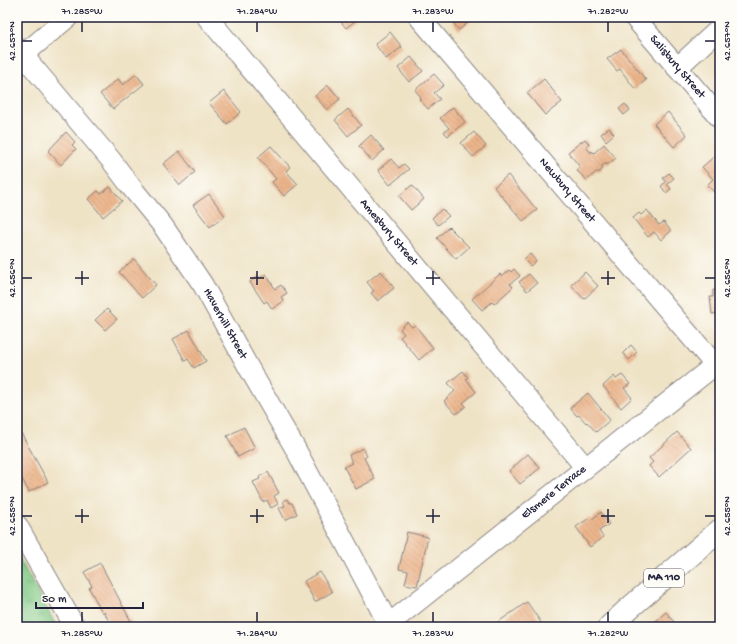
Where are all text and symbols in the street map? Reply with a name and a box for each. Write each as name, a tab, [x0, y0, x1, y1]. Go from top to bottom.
text: 71.285°W	[60, 6, 103, 18]
text: 71.284°W	[236, 6, 278, 18]
text: 71.283°W	[412, 6, 454, 18]
text: 71.282°W	[587, 6, 629, 18]
text: 42.657°N	[7, 21, 19, 61]
text: 42.657°N	[722, 21, 734, 61]
street label: Salisbury Street	[646, 33, 708, 103]
street label: Newbury Street	[535, 156, 599, 227]
street label: Amesbury Street	[356, 197, 421, 270]
text: 42.656°N	[7, 258, 19, 298]
text: 42.656°N	[722, 258, 734, 298]
street label: Haverhill Street	[199, 286, 250, 363]
street label: Elsmere Terrace	[519, 462, 590, 523]
text: 42.655°N	[7, 496, 19, 536]
text: 42.655°N	[722, 496, 734, 536]
road number: MA 110	[644, 569, 684, 587]
scale bar	[36, 584, 143, 610]
text: 50 m	[42, 593, 67, 607]
text: 71.285°W	[60, 628, 103, 640]
text: 71.284°W	[236, 628, 278, 640]
text: 71.283°W	[412, 628, 454, 640]
text: 71.282°W	[587, 628, 629, 640]

